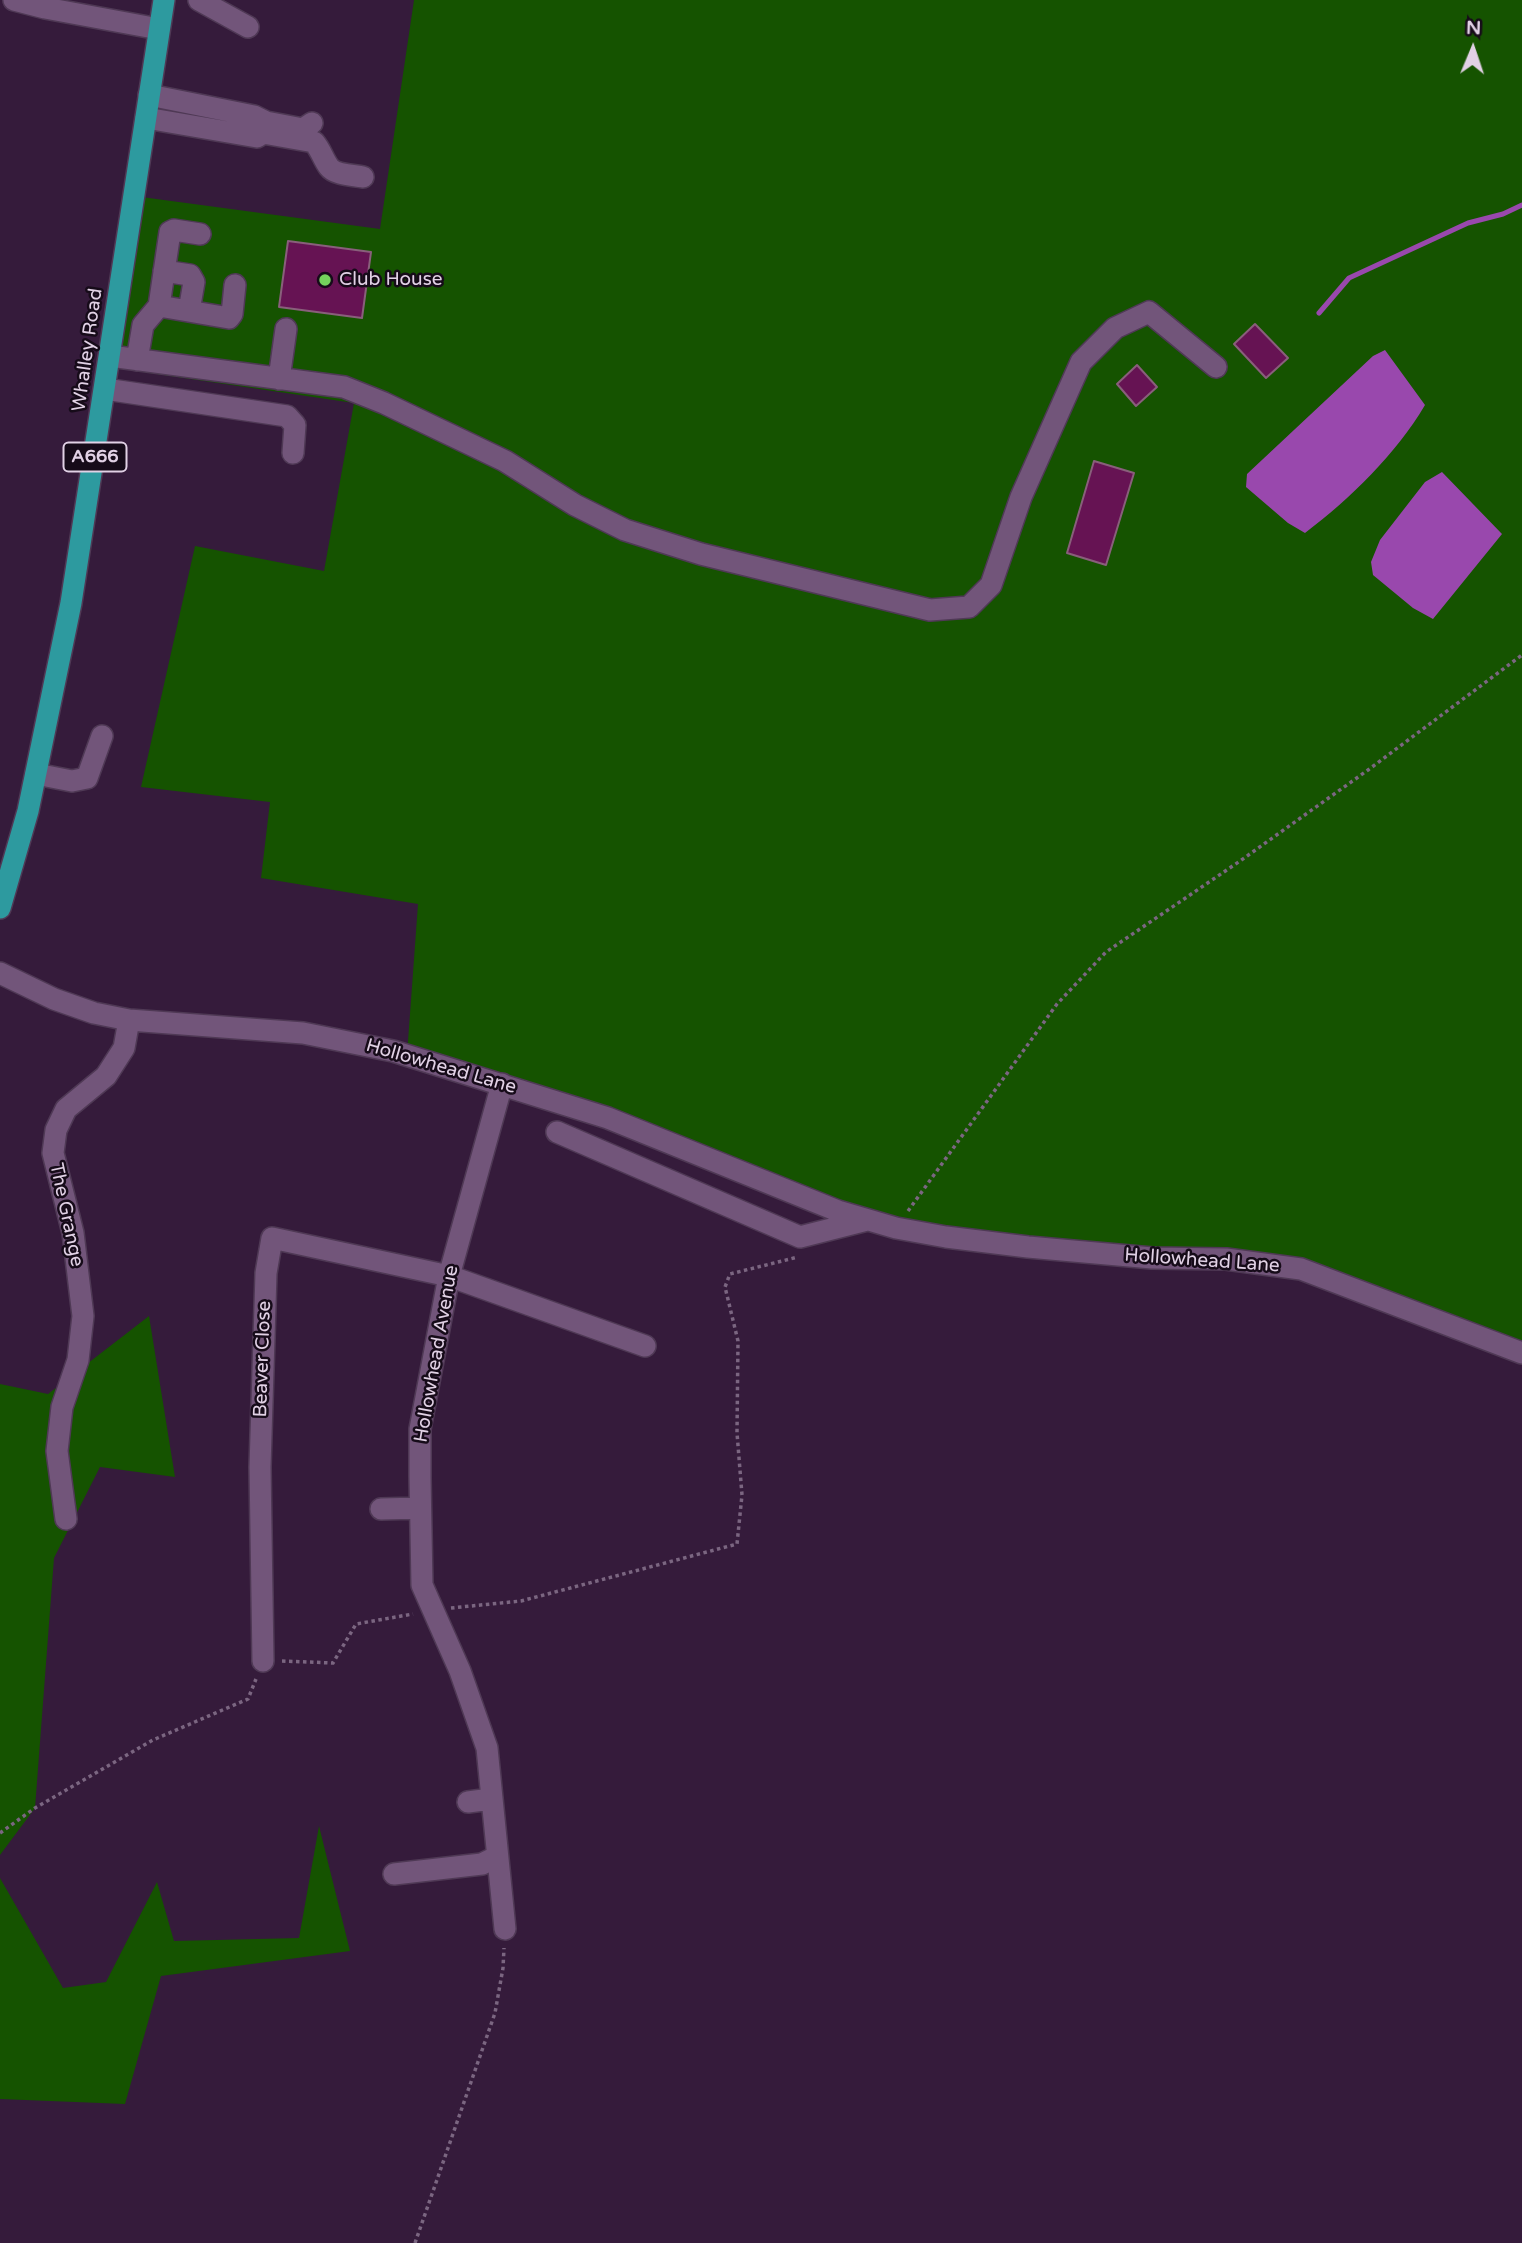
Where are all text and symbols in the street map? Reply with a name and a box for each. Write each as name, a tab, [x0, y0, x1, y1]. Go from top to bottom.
north arrow	[1438, 14, 1508, 84]
text: N	[1466, 17, 1482, 39]
place label: Club House	[339, 269, 443, 291]
marker: Club House	[317, 272, 333, 288]
street label: Whalley Road	[68, 287, 108, 413]
road number: A666	[64, 443, 126, 472]
street label: Hollowhead Lane	[363, 1035, 519, 1099]
street label: The Grange	[44, 1161, 88, 1269]
street label: Hollowhead Lane	[1124, 1244, 1280, 1278]
street label: Hollowhead Avenue	[410, 1264, 464, 1444]
street label: Beaver Close	[250, 1300, 276, 1418]

